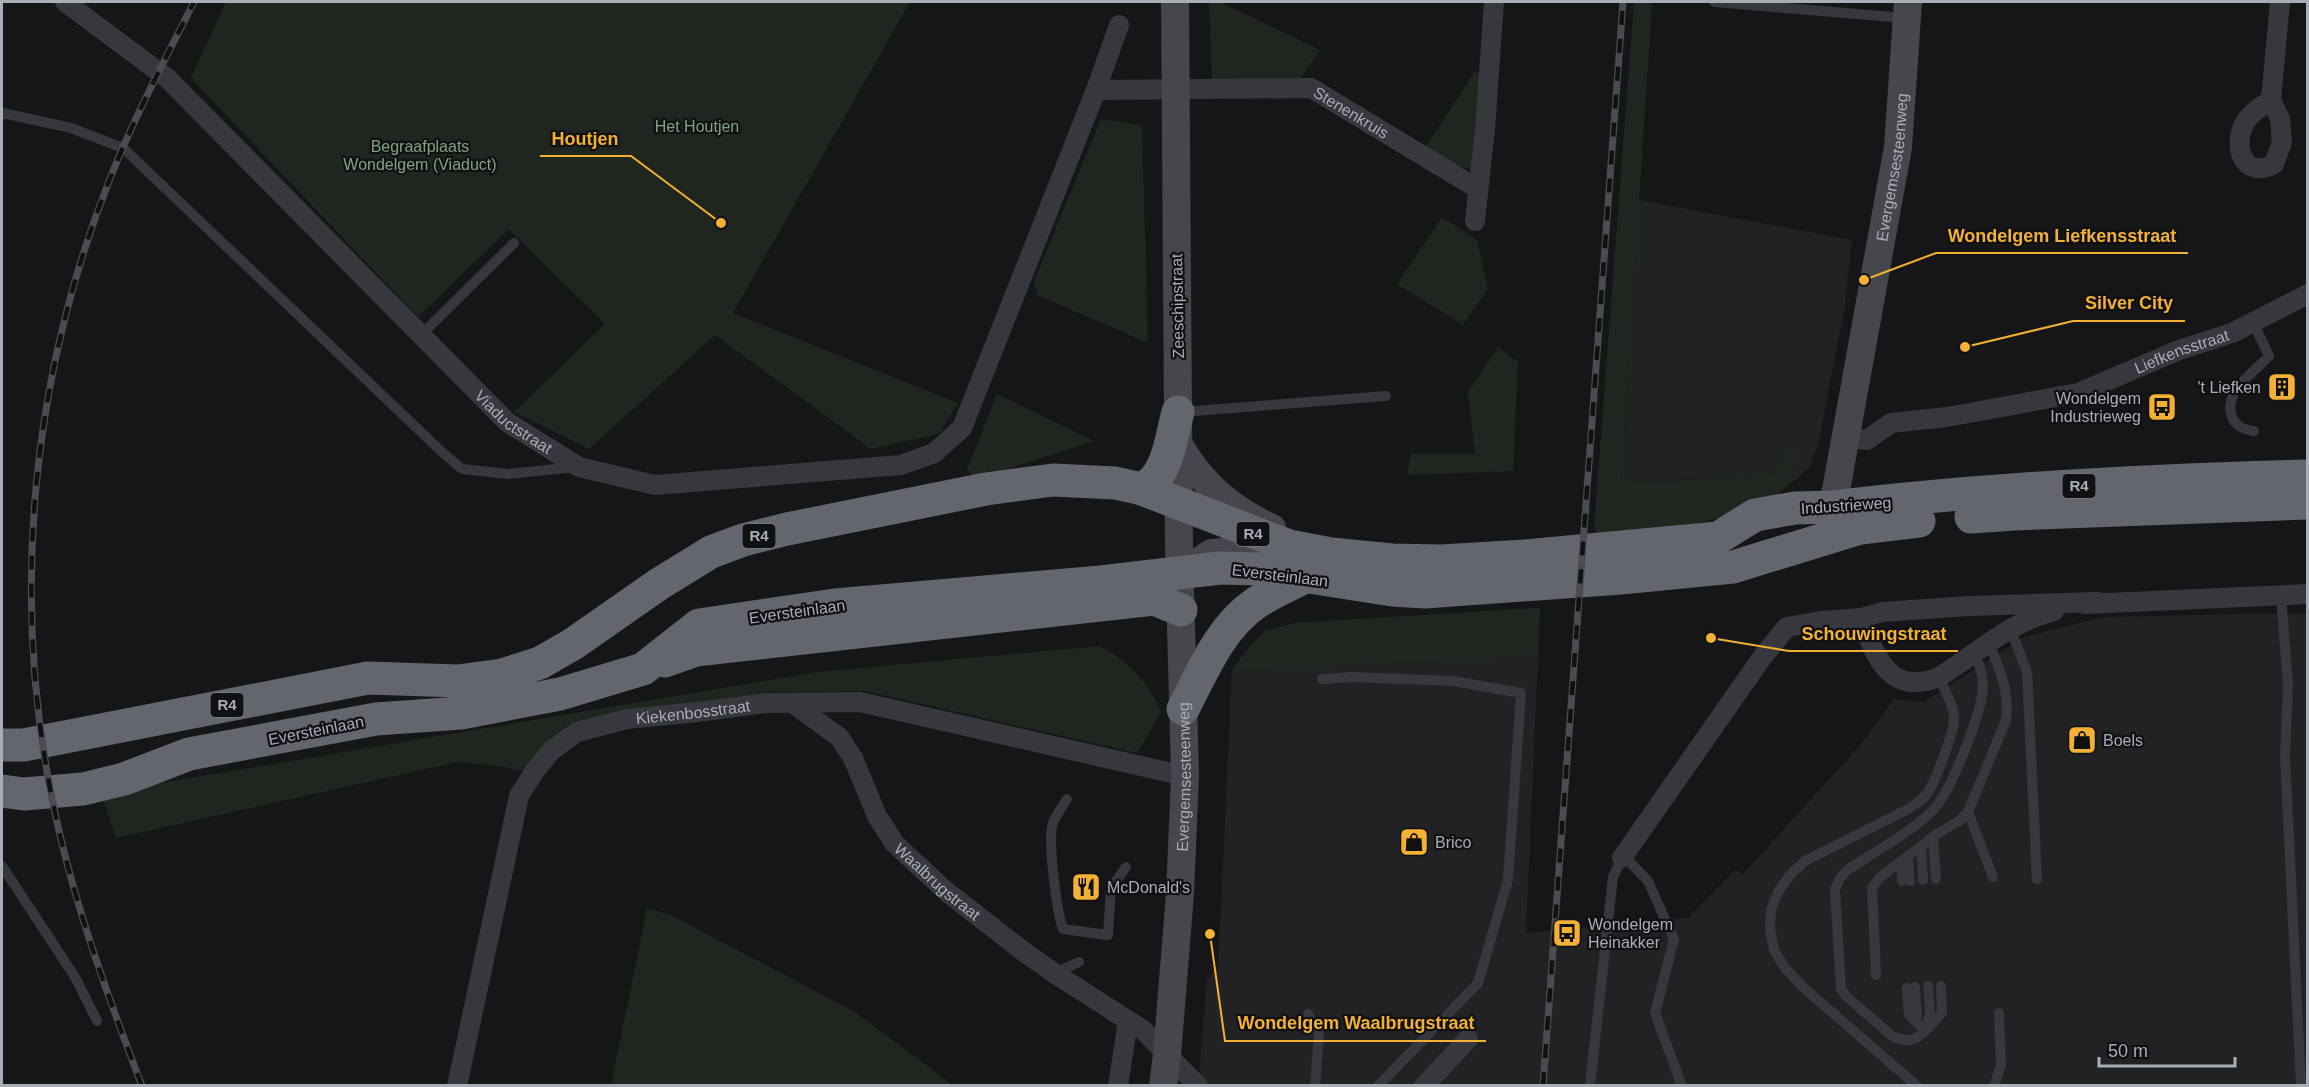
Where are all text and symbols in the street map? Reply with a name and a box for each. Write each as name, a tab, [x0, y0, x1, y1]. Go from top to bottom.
street label: Stenenkruis	[1310, 84, 1392, 142]
street label: Evergemsesteenweg	[1873, 93, 1911, 243]
park label: Het Houtjen	[655, 118, 739, 135]
callout: Houtjen	[540, 120, 631, 156]
text: Houtjen	[552, 129, 619, 149]
park label: Begraafplaats Wondelgem (Viaduct)	[343, 138, 497, 173]
callout: Wondelgem Liefkensstraat	[1936, 217, 2188, 253]
text: Wondelgem Liefkensstraat	[1948, 226, 2176, 246]
street label: Zeeschipstraat	[1168, 253, 1187, 359]
callout: Silver City	[2073, 285, 2185, 321]
text: Silver City	[2085, 293, 2173, 313]
street label: Liefkensstraat	[2132, 326, 2232, 377]
building icon: 't Liefken	[2266, 371, 2298, 403]
place label: 't Liefken	[2197, 379, 2261, 396]
street label: Viaductstraat	[471, 387, 556, 457]
place label: Wondelgem Industrieweg	[2050, 390, 2141, 425]
bus stop icon: Wondelgem Industrieweg	[2146, 391, 2178, 423]
road number: R4	[2062, 474, 2096, 498]
street label: Industrieweg	[1800, 494, 1892, 517]
road number: R4	[1236, 522, 1270, 546]
road number: R4	[742, 524, 776, 548]
street label: Eversteinlaan	[1231, 561, 1329, 590]
street label: Eversteinlaan	[748, 596, 846, 627]
callout: Schouwingstraat	[1789, 615, 1958, 651]
text: Schouwingstraat	[1801, 624, 1947, 644]
road number: R4	[210, 693, 244, 717]
street label: Kiekenbosstraat	[635, 697, 752, 727]
street label: Evergemsesteenweg	[1174, 702, 1194, 852]
street label: Eversteinlaan	[267, 713, 365, 748]
shop icon: Boels	[2066, 724, 2098, 756]
place label: Boels	[2103, 732, 2143, 749]
shop icon: Brico	[1398, 826, 1430, 858]
place label: Brico	[1435, 834, 1472, 851]
street label: Waalbrugstraat	[891, 840, 984, 924]
restaurant icon: McDonald's	[1070, 871, 1102, 903]
place label: McDonald's	[1107, 879, 1190, 896]
place label: Wondelgem Heinakker	[1588, 916, 1673, 951]
bus stop icon: Wondelgem Heinakker	[1551, 917, 1583, 949]
callout: Wondelgem Waalbrugstraat	[1225, 1005, 1486, 1041]
text: Wondelgem Waalbrugstraat	[1237, 1013, 1475, 1033]
scale bar	[2099, 1030, 2236, 1068]
text: 50 m	[2108, 1041, 2148, 1061]

